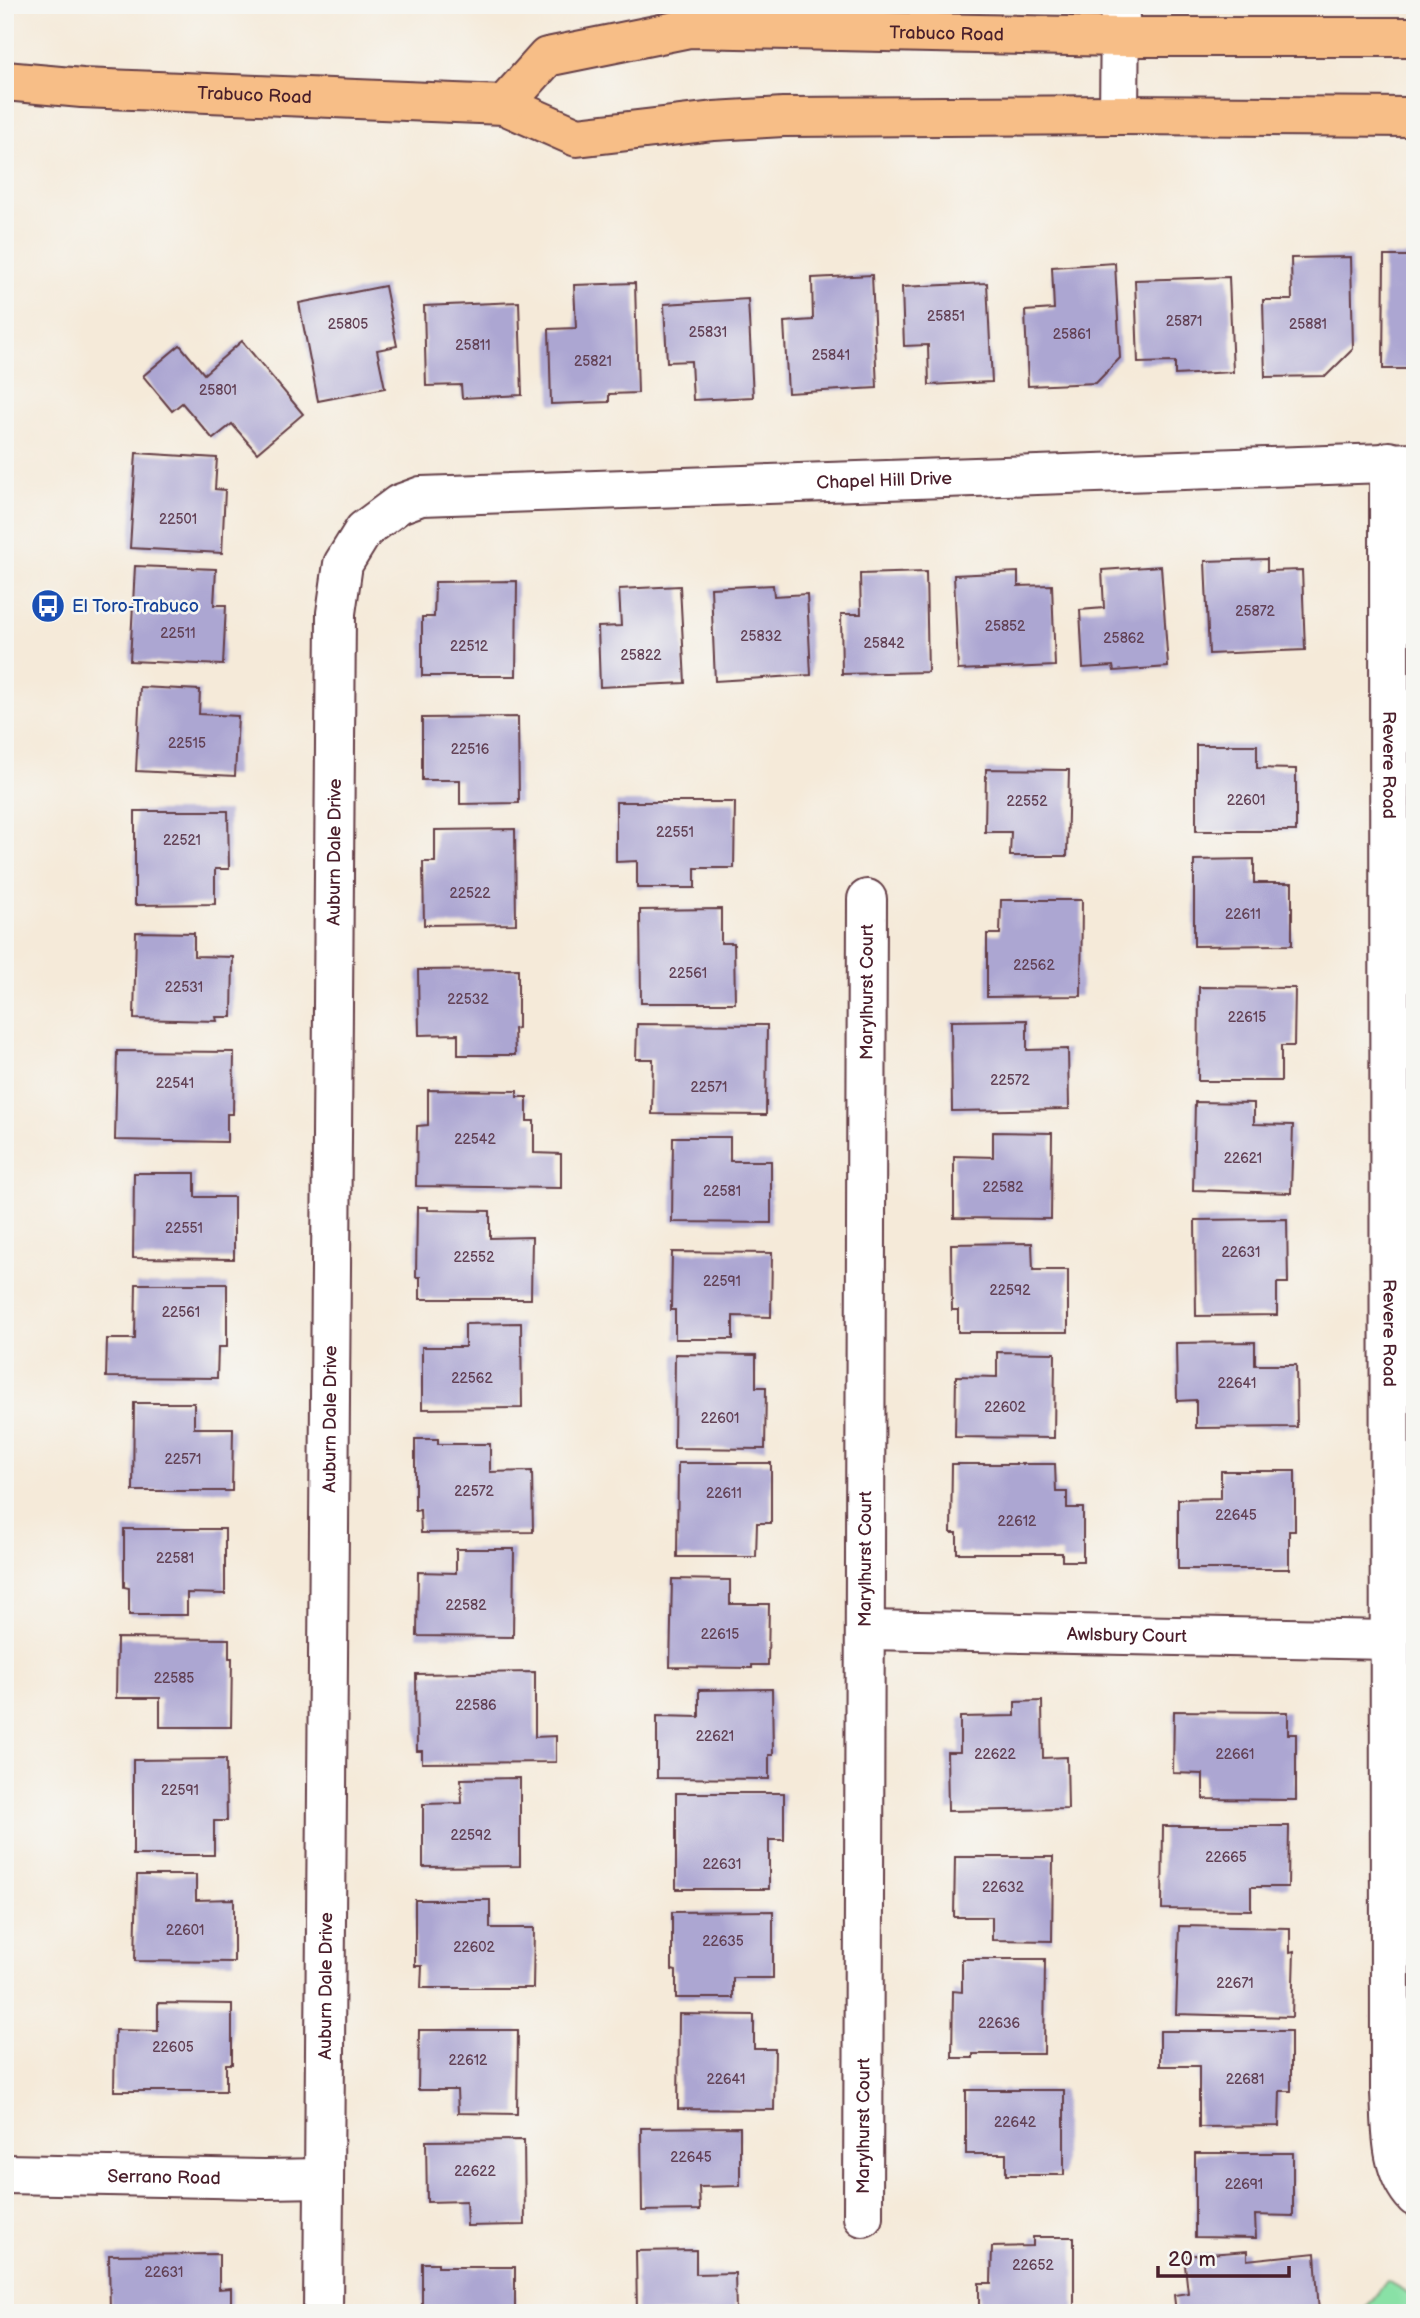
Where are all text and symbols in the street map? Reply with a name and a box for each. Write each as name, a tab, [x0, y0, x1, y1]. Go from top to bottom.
street label: Trabuco Road	[889, 22, 1004, 46]
street label: Trabuco Road	[197, 83, 312, 108]
house number: 25851	[927, 308, 965, 325]
house number: 25871	[1166, 313, 1202, 330]
house number: 25805	[328, 316, 368, 333]
house number: 25881	[1289, 316, 1327, 333]
house number: 25831	[689, 324, 727, 341]
house number: 25861	[1053, 326, 1091, 343]
house number: 25811	[455, 337, 491, 354]
house number: 25841	[812, 347, 850, 364]
house number: 25821	[574, 353, 612, 370]
house number: 25801	[199, 382, 237, 399]
street label: Chapel Hill Drive	[816, 468, 953, 493]
house number: 22501	[159, 511, 197, 528]
bus stop icon: El Toro-Trabuco	[29, 587, 67, 625]
place label: El Toro-Trabuco	[72, 596, 199, 617]
house number: 25872	[1235, 603, 1276, 620]
house number: 25852	[985, 618, 1026, 635]
house number: 22511	[160, 625, 196, 642]
house number: 25832	[740, 628, 782, 645]
house number: 25862	[1103, 630, 1145, 647]
house number: 25842	[863, 635, 905, 652]
house number: 22512	[450, 638, 489, 655]
house number: 25822	[621, 647, 662, 664]
street label: Revere Road	[1378, 711, 1399, 819]
house number: 22515	[168, 735, 206, 752]
house number: 22516	[451, 741, 490, 758]
street label: Auburn Dale Drive	[324, 778, 346, 926]
house number: 22601	[1227, 792, 1265, 809]
house number: 22552	[1007, 793, 1048, 810]
house number: 22551	[656, 824, 694, 841]
house number: 22521	[163, 832, 201, 849]
house number: 22522	[449, 885, 491, 902]
house number: 22611	[1225, 906, 1261, 923]
street label: Marylhurst Court	[857, 923, 878, 1060]
house number: 22562	[1013, 957, 1055, 974]
house number: 22561	[669, 965, 707, 982]
house number: 22531	[165, 979, 203, 996]
house number: 22532	[447, 991, 489, 1008]
house number: 22615	[1228, 1009, 1266, 1026]
house number: 22572	[990, 1072, 1031, 1089]
house number: 22541	[156, 1075, 194, 1092]
house number: 22571	[691, 1079, 727, 1096]
house number: 22542	[454, 1131, 496, 1148]
house number: 22621	[1224, 1150, 1262, 1167]
house number: 22582	[983, 1179, 1024, 1196]
house number: 22581	[703, 1183, 741, 1200]
house number: 22551	[165, 1220, 203, 1237]
house number: 22631	[1221, 1244, 1261, 1261]
house number: 22552	[454, 1249, 495, 1266]
house number: 22591	[703, 1273, 741, 1290]
street label: Revere Road	[1379, 1279, 1400, 1387]
house number: 22592	[990, 1282, 1031, 1299]
house number: 22561	[162, 1304, 200, 1321]
street label: Auburn Dale Drive	[319, 1345, 341, 1493]
house number: 22562	[451, 1370, 493, 1387]
house number: 22641	[1217, 1375, 1257, 1392]
house number: 22602	[984, 1399, 1027, 1416]
house number: 22601	[701, 1410, 739, 1427]
house number: 22571	[165, 1451, 201, 1468]
house number: 22572	[454, 1483, 495, 1500]
house number: 22611	[706, 1485, 742, 1502]
street label: Marylhurst Court	[855, 1490, 876, 1627]
house number: 22645	[1215, 1507, 1257, 1524]
house number: 22612	[998, 1513, 1037, 1530]
house number: 22581	[156, 1550, 194, 1567]
house number: 22582	[446, 1597, 487, 1614]
street label: Awlsbury Court	[1067, 1624, 1188, 1647]
house number: 22615	[701, 1626, 739, 1643]
house number: 22585	[154, 1670, 194, 1687]
house number: 22586	[455, 1697, 497, 1714]
house number: 22621	[696, 1728, 734, 1745]
house number: 22622	[974, 1746, 1017, 1763]
house number: 22661	[1215, 1746, 1255, 1763]
house number: 22591	[161, 1782, 199, 1799]
house number: 22592	[451, 1827, 492, 1844]
house number: 22665	[1205, 1849, 1247, 1866]
house number: 22631	[702, 1856, 742, 1873]
house number: 22632	[982, 1879, 1025, 1896]
street label: Auburn Dale Drive	[315, 1912, 337, 2060]
house number: 22601	[166, 1922, 204, 1939]
house number: 22635	[702, 1933, 744, 1950]
house number: 22602	[453, 1939, 496, 1956]
house number: 22671	[1216, 1975, 1254, 1992]
house number: 22636	[978, 2015, 1021, 2032]
house number: 22605	[152, 2039, 194, 2056]
house number: 22612	[449, 2052, 488, 2069]
street label: Marylhurst Court	[853, 2057, 874, 2194]
house number: 22641	[706, 2071, 746, 2088]
house number: 22681	[1226, 2071, 1264, 2088]
house number: 22642	[994, 2114, 1037, 2131]
house number: 22645	[670, 2149, 712, 2166]
house number: 22622	[454, 2163, 497, 2180]
street label: Serrano Road	[107, 2166, 221, 2189]
house number: 22691	[1225, 2176, 1263, 2193]
scale bar	[1158, 2234, 1289, 2278]
text: 20 m	[1168, 2247, 1216, 2272]
house number: 22652	[1012, 2257, 1054, 2274]
house number: 22631	[144, 2264, 184, 2281]

